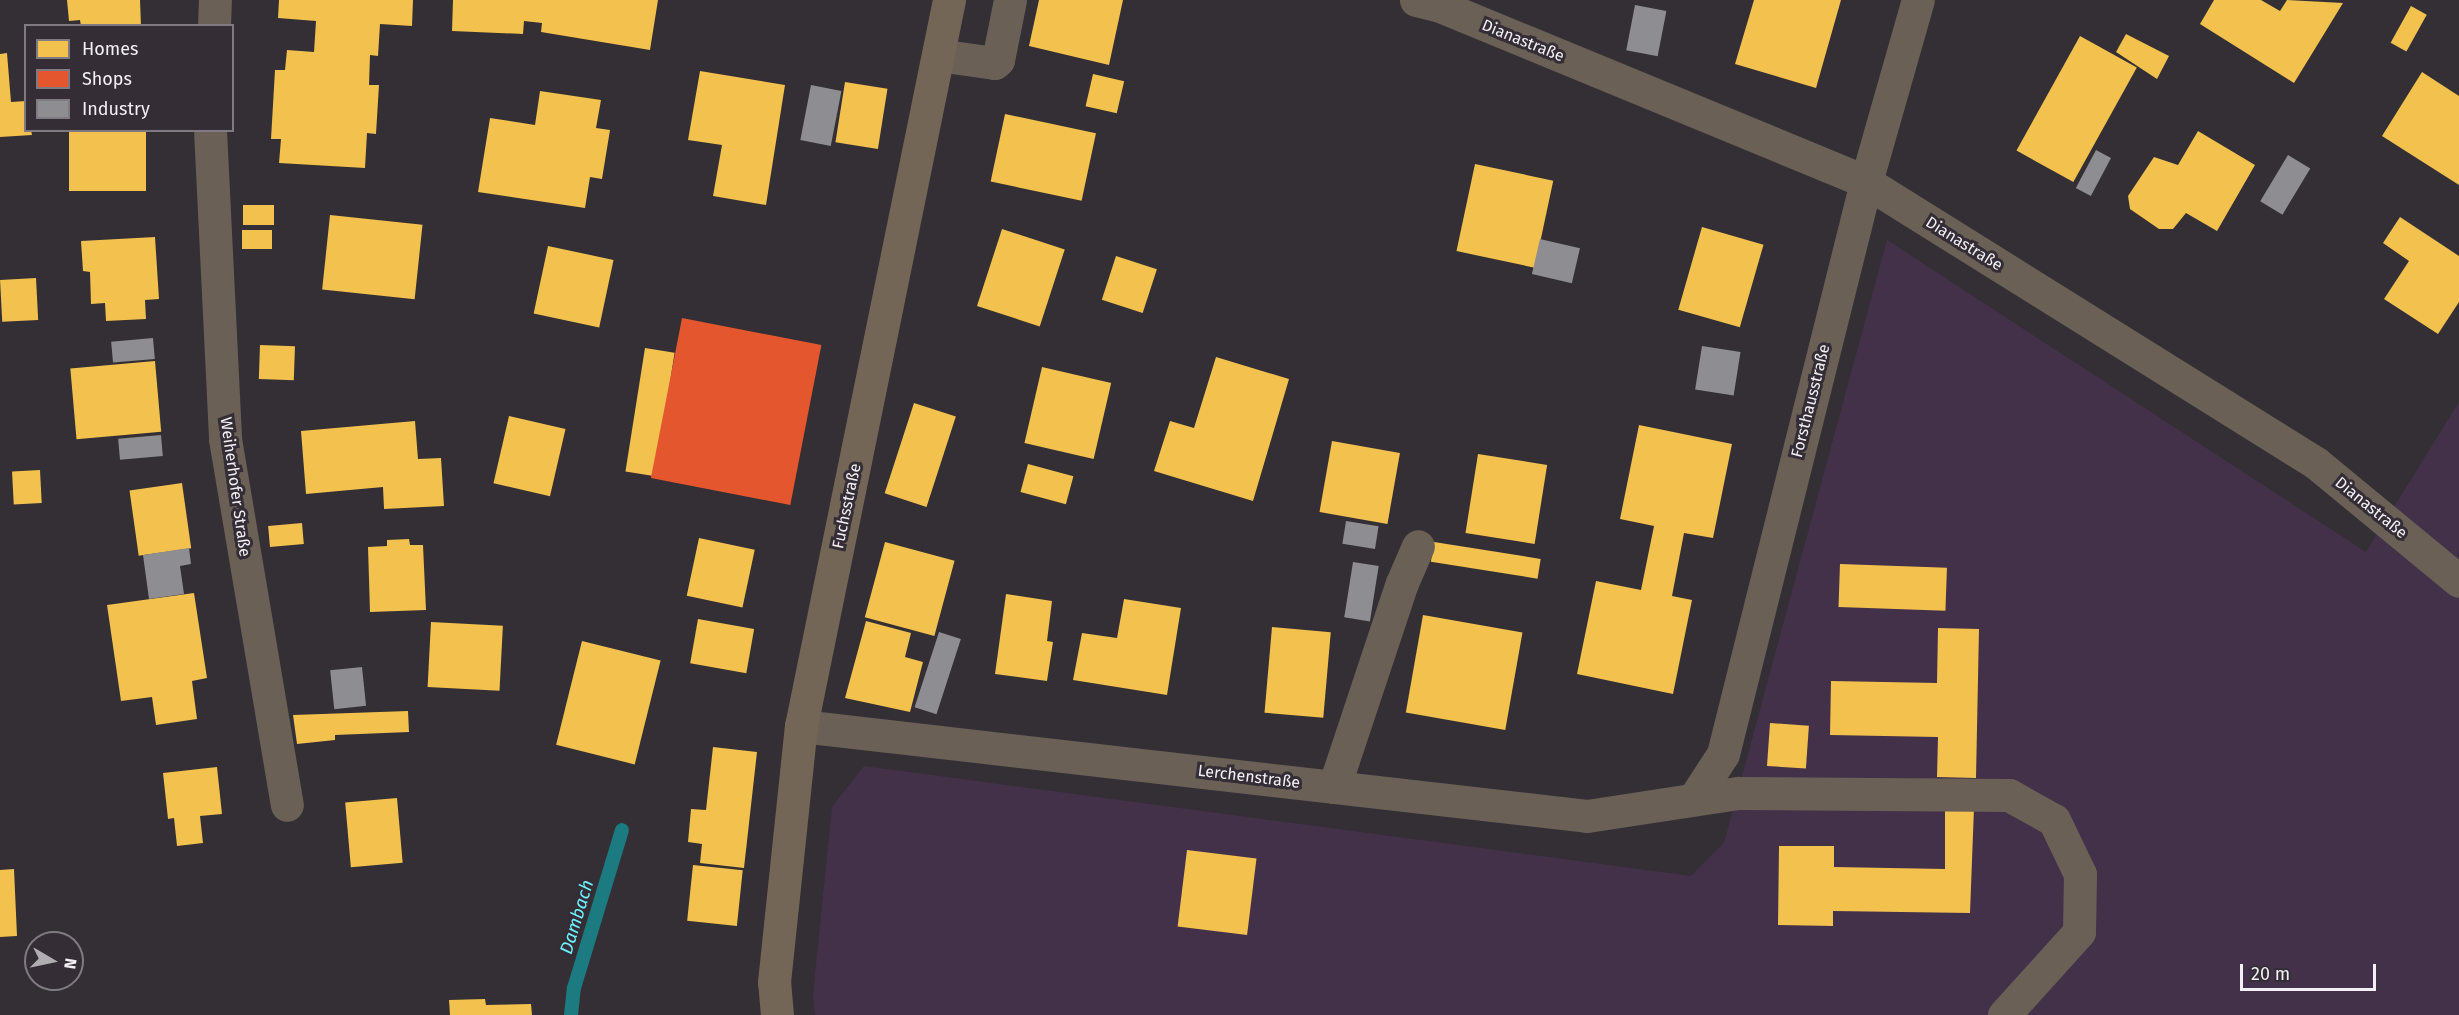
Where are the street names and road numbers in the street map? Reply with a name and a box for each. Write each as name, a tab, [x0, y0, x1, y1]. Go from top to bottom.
street label: Dianastraße	[1479, 16, 1567, 66]
street label: Dianastraße	[1922, 213, 2006, 275]
street label: Forsthausstraße	[1788, 342, 1834, 460]
street label: Weiherhofer Straße	[216, 416, 254, 558]
street label: Fuchsstraße	[829, 462, 865, 550]
street label: Dianastraße	[2331, 473, 2411, 543]
street label: Lerchenstraße	[1197, 761, 1301, 793]

